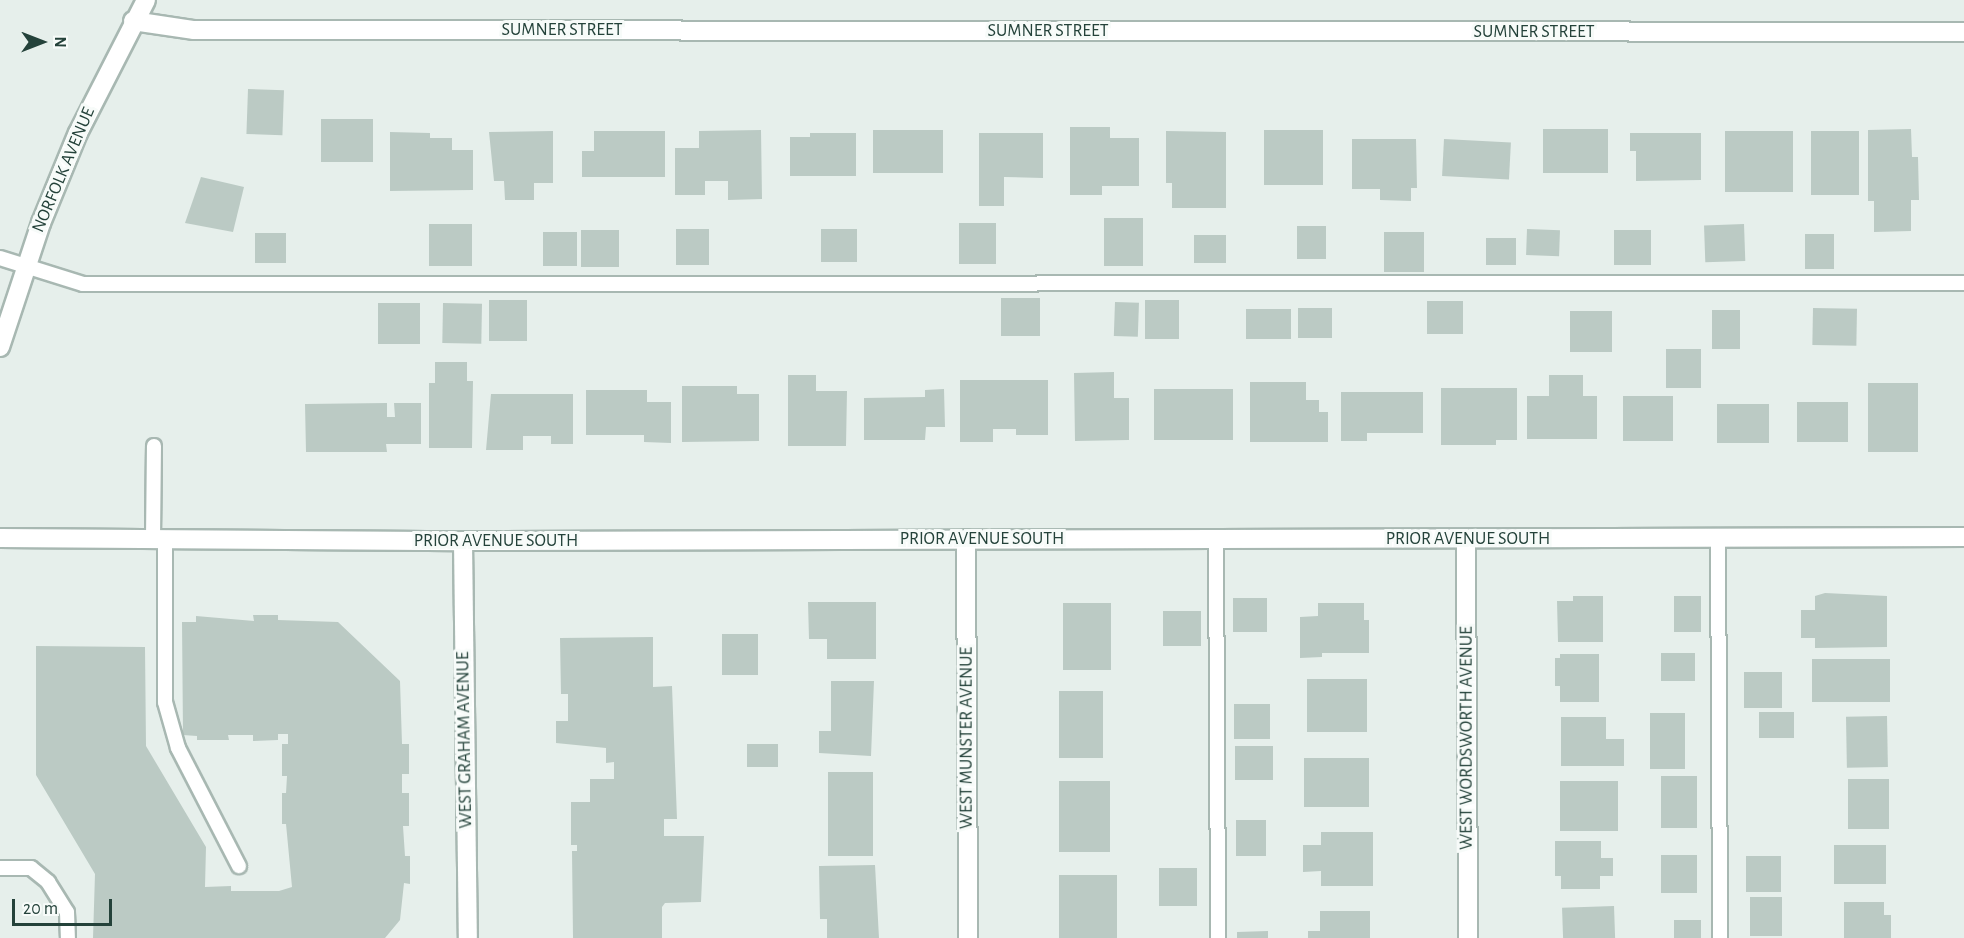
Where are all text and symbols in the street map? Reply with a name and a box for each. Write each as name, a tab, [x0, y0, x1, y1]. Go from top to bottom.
north arrow	[12, 12, 72, 72]
street label: SUMNER STREET	[501, 19, 623, 41]
street label: SUMNER STREET	[987, 20, 1109, 42]
street label: SUMNER STREET	[1473, 21, 1595, 43]
text: N	[52, 36, 68, 48]
street label: NORFOLK AVENUE	[28, 104, 100, 236]
street label: PRIOR AVENUE SOUTH	[900, 528, 1064, 550]
street label: PRIOR AVENUE SOUTH	[1386, 528, 1550, 550]
street label: PRIOR AVENUE SOUTH	[414, 530, 578, 552]
street label: WEST WORDSWORTH AVENUE	[1456, 626, 1478, 850]
street label: WEST MUNSTER AVENUE	[956, 647, 978, 829]
street label: WEST GRAHAM AVENUE	[453, 651, 477, 829]
scale bar	[15, 887, 116, 925]
text: 20 m	[23, 900, 58, 918]

